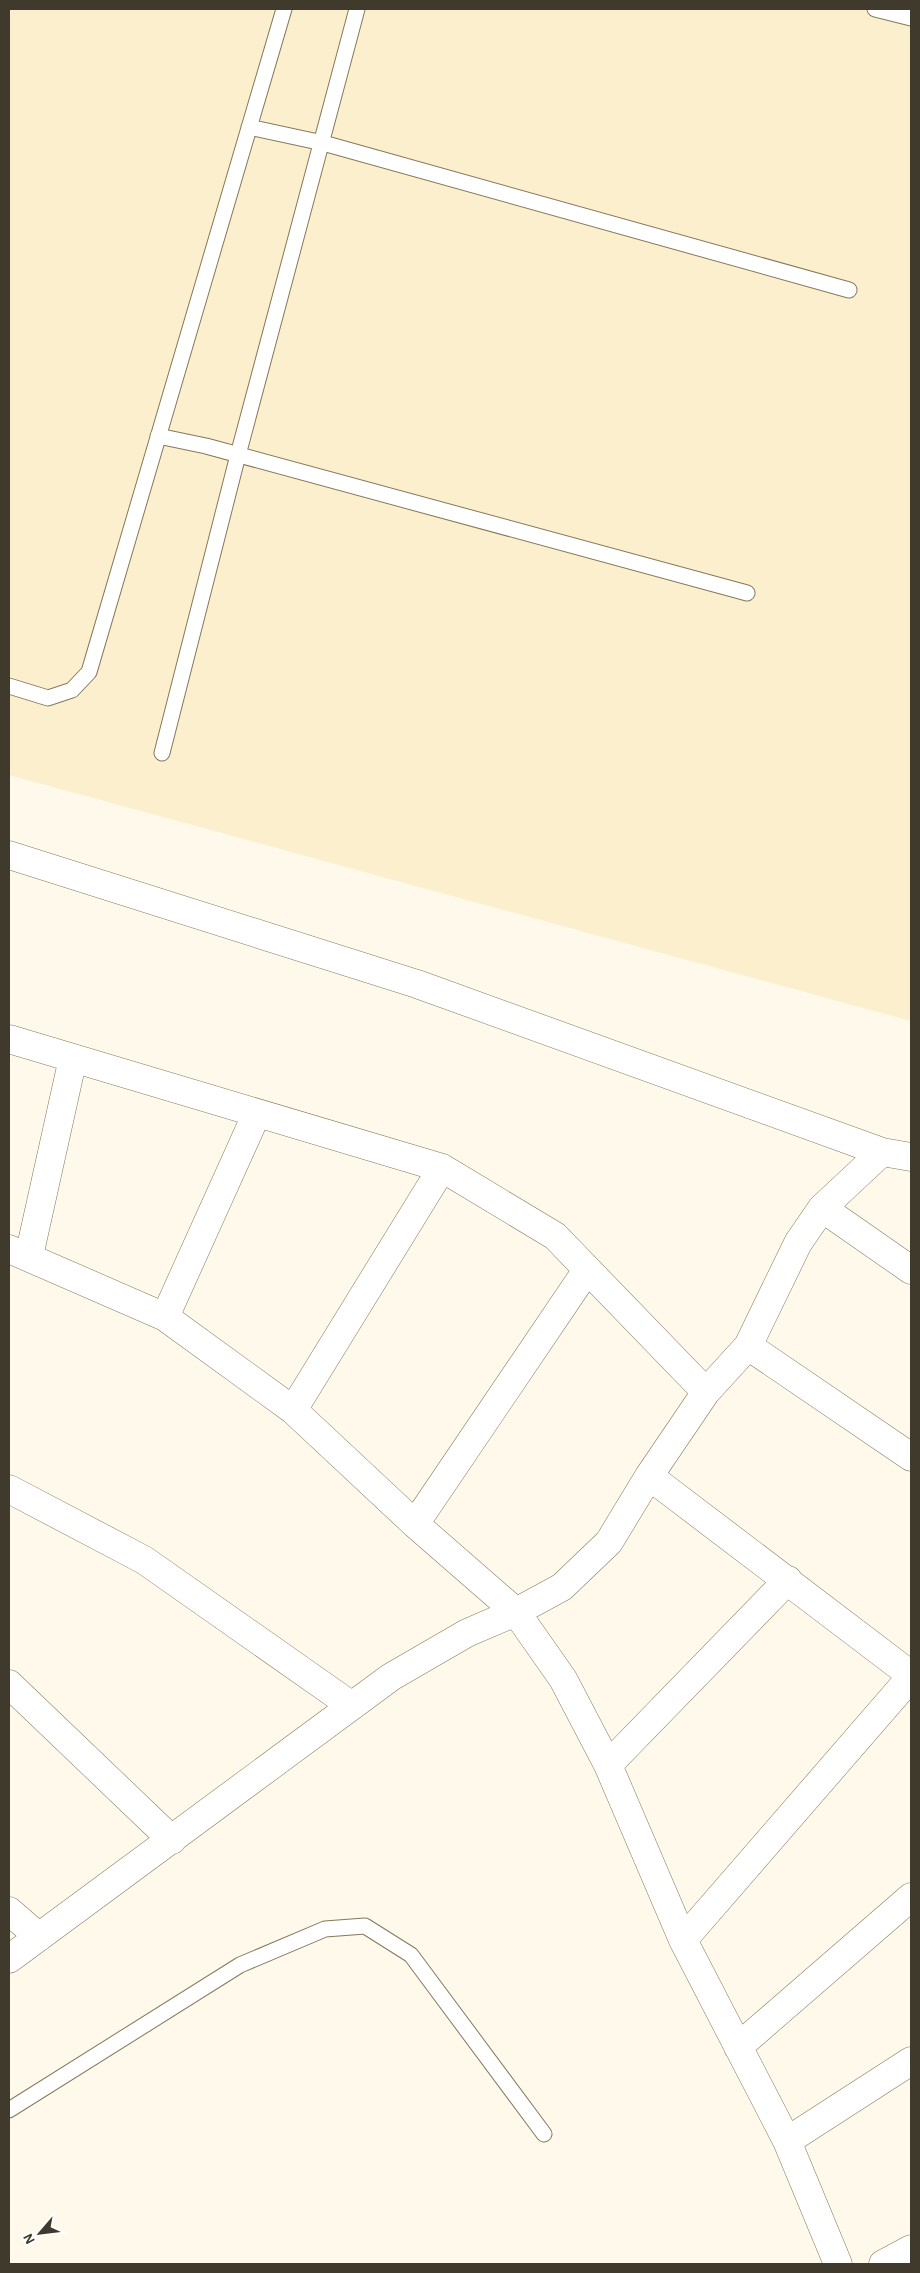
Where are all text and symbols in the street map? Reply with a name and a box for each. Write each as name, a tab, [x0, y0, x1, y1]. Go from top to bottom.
north arrow	[15, 2208, 65, 2258]
text: N	[21, 2231, 38, 2246]

